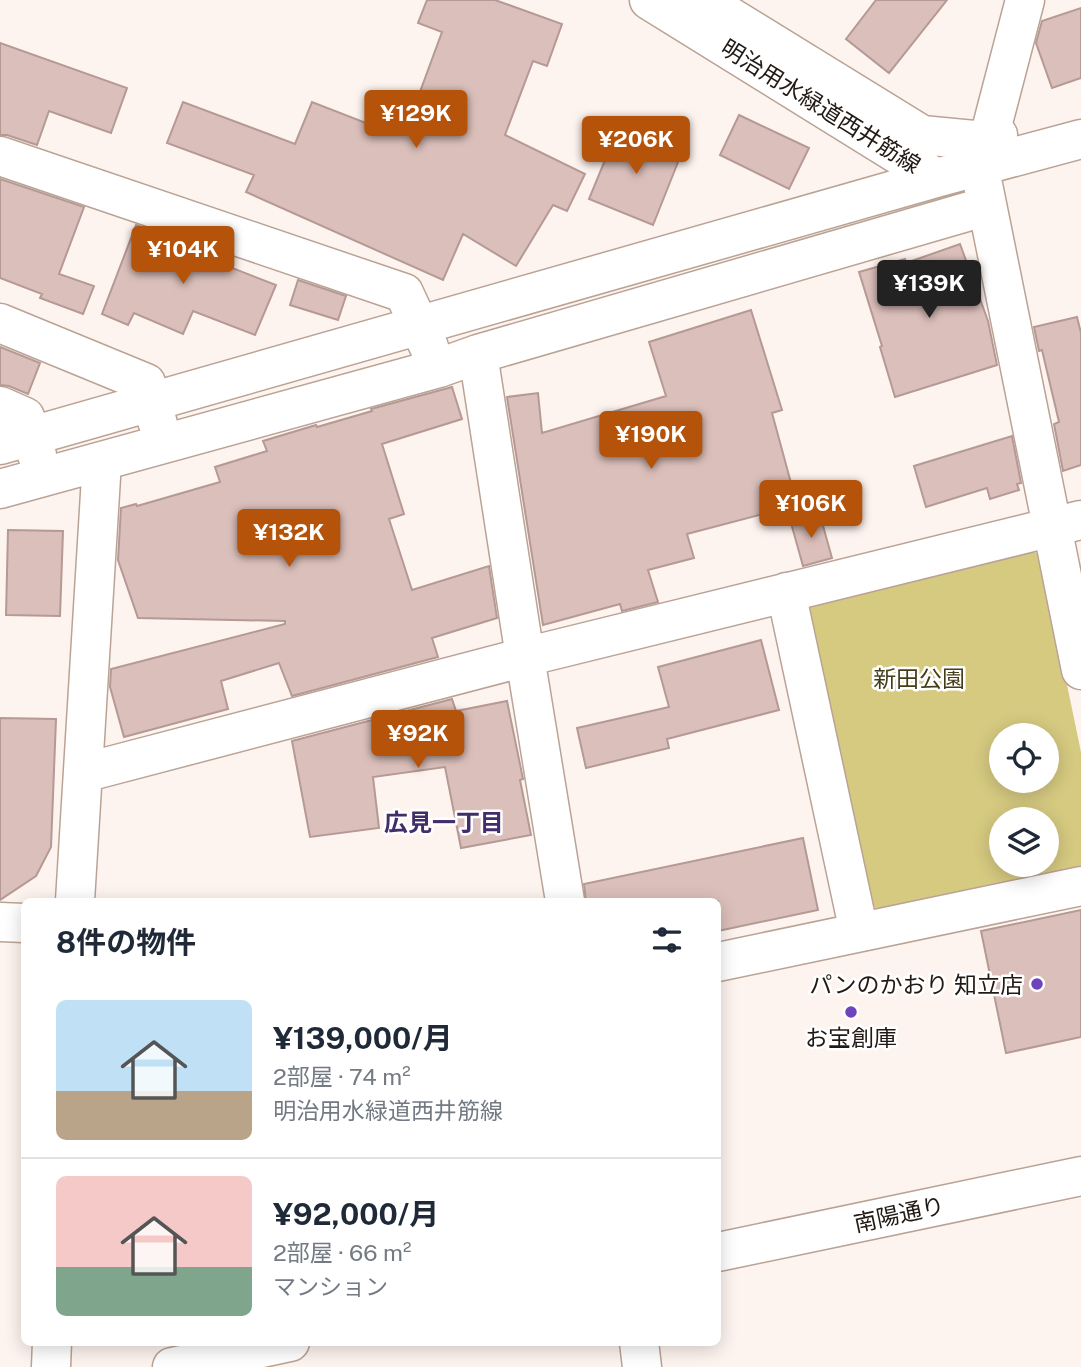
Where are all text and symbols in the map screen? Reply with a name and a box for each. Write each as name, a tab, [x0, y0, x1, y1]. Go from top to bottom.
street label: 明治用水緑道西井筋線	[716, 34, 926, 178]
pin: ¥129K	[367, 90, 465, 150]
text: ¥129K	[380, 99, 452, 126]
pin: ¥206K	[587, 116, 685, 176]
text: ¥206K	[598, 125, 674, 152]
pin: ¥104K	[134, 226, 232, 286]
text: ¥104K	[147, 235, 219, 262]
pin: ¥139K	[880, 260, 978, 320]
text: ¥139K	[893, 269, 965, 296]
pin: ¥190K	[602, 412, 700, 471]
text: ¥190K	[615, 420, 687, 447]
pin: ¥106K	[762, 480, 860, 540]
text: ¥106K	[775, 489, 847, 516]
pin: ¥132K	[240, 510, 338, 569]
text: ¥132K	[253, 518, 325, 545]
park label: 新田公園	[873, 665, 965, 692]
pin: ¥92K	[377, 710, 459, 770]
text: ¥92K	[387, 719, 449, 746]
map controls	[989, 723, 1059, 877]
button: locate	[989, 723, 1059, 793]
button: layers	[989, 807, 1059, 877]
district label: 広見一丁目	[384, 808, 504, 836]
icon: filters	[648, 921, 686, 959]
text: 8件の物件	[56, 924, 196, 960]
place label: パンのかおり 知立店	[809, 971, 1023, 998]
marker: パンのかおり 知立店	[1029, 976, 1045, 992]
marker: お宝創庫	[843, 1004, 859, 1020]
text: ¥139,000/月	[273, 1020, 453, 1056]
place label: お宝創庫	[805, 1024, 897, 1051]
icon: home	[112, 1028, 196, 1112]
text: 2部屋 · 74 m²	[273, 1063, 411, 1090]
text: 明治用水緑道西井筋線	[273, 1097, 503, 1124]
street label: 南陽通り	[851, 1191, 947, 1237]
text: ¥92,000/月	[273, 1196, 439, 1232]
icon: home	[112, 1204, 196, 1288]
text: 2部屋 · 66 m²	[273, 1239, 411, 1266]
text: マンション	[273, 1273, 388, 1300]

